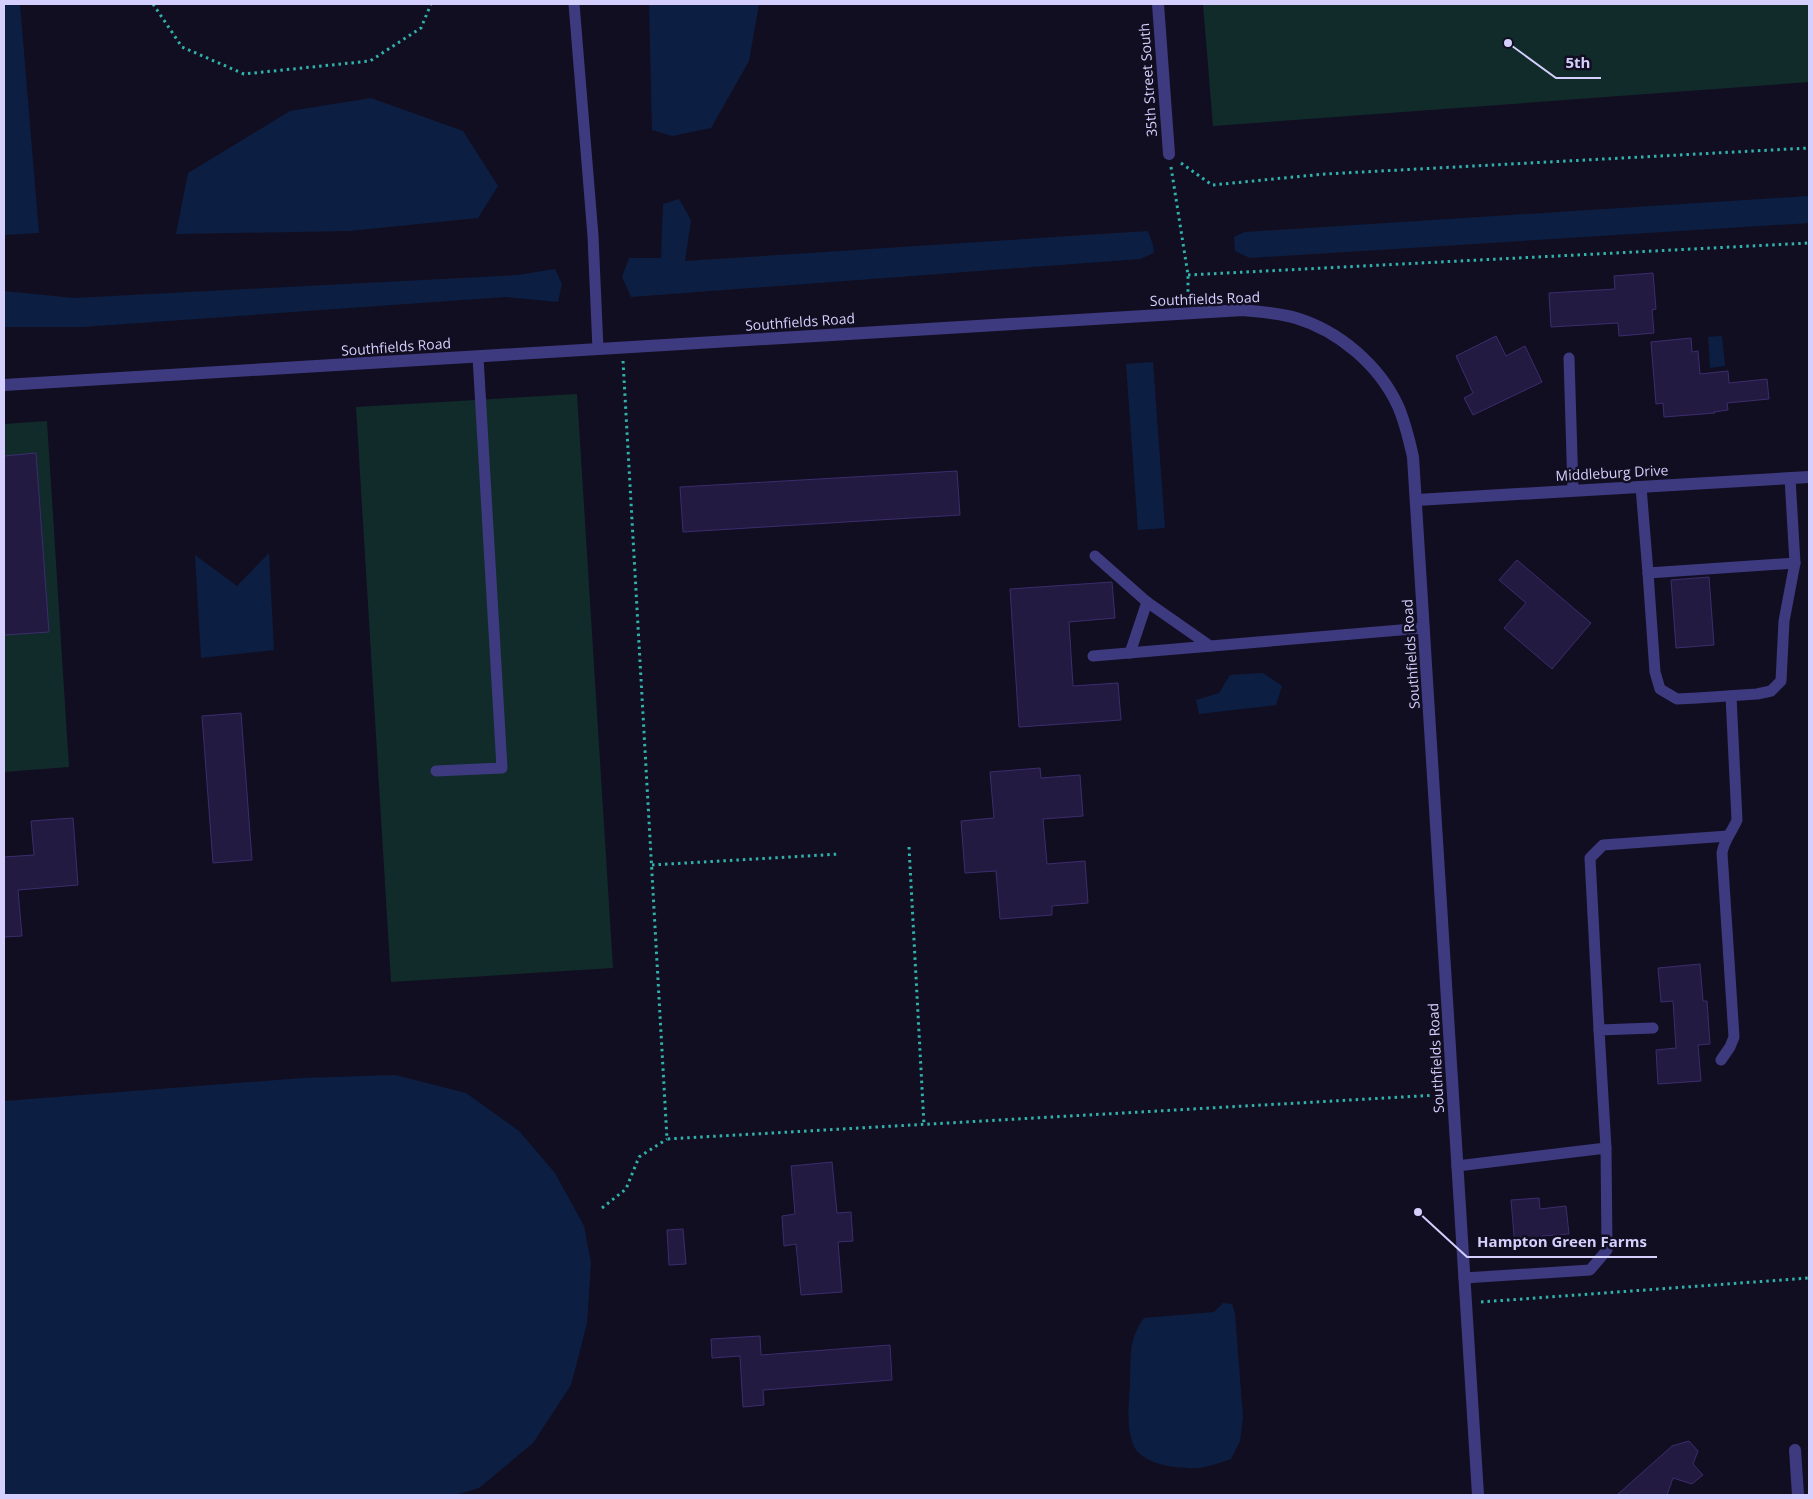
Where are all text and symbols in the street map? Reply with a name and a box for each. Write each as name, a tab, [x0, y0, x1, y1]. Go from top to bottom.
street label: 35th Street South	[1134, 22, 1161, 138]
callout: 5th	[1556, 48, 1601, 78]
text: 5th	[1566, 52, 1590, 72]
street label: Southfields Road	[1150, 287, 1260, 310]
street label: Southfields Road	[744, 308, 856, 335]
street label: Southfields Road	[340, 333, 452, 360]
street label: Middleburg Drive	[1555, 460, 1669, 485]
street label: Southfields Road	[1397, 598, 1424, 710]
street label: Southfields Road	[1423, 1003, 1448, 1114]
callout: Hampton Green Farms	[1467, 1227, 1657, 1257]
text: Hampton Green Farms	[1477, 1231, 1647, 1251]

